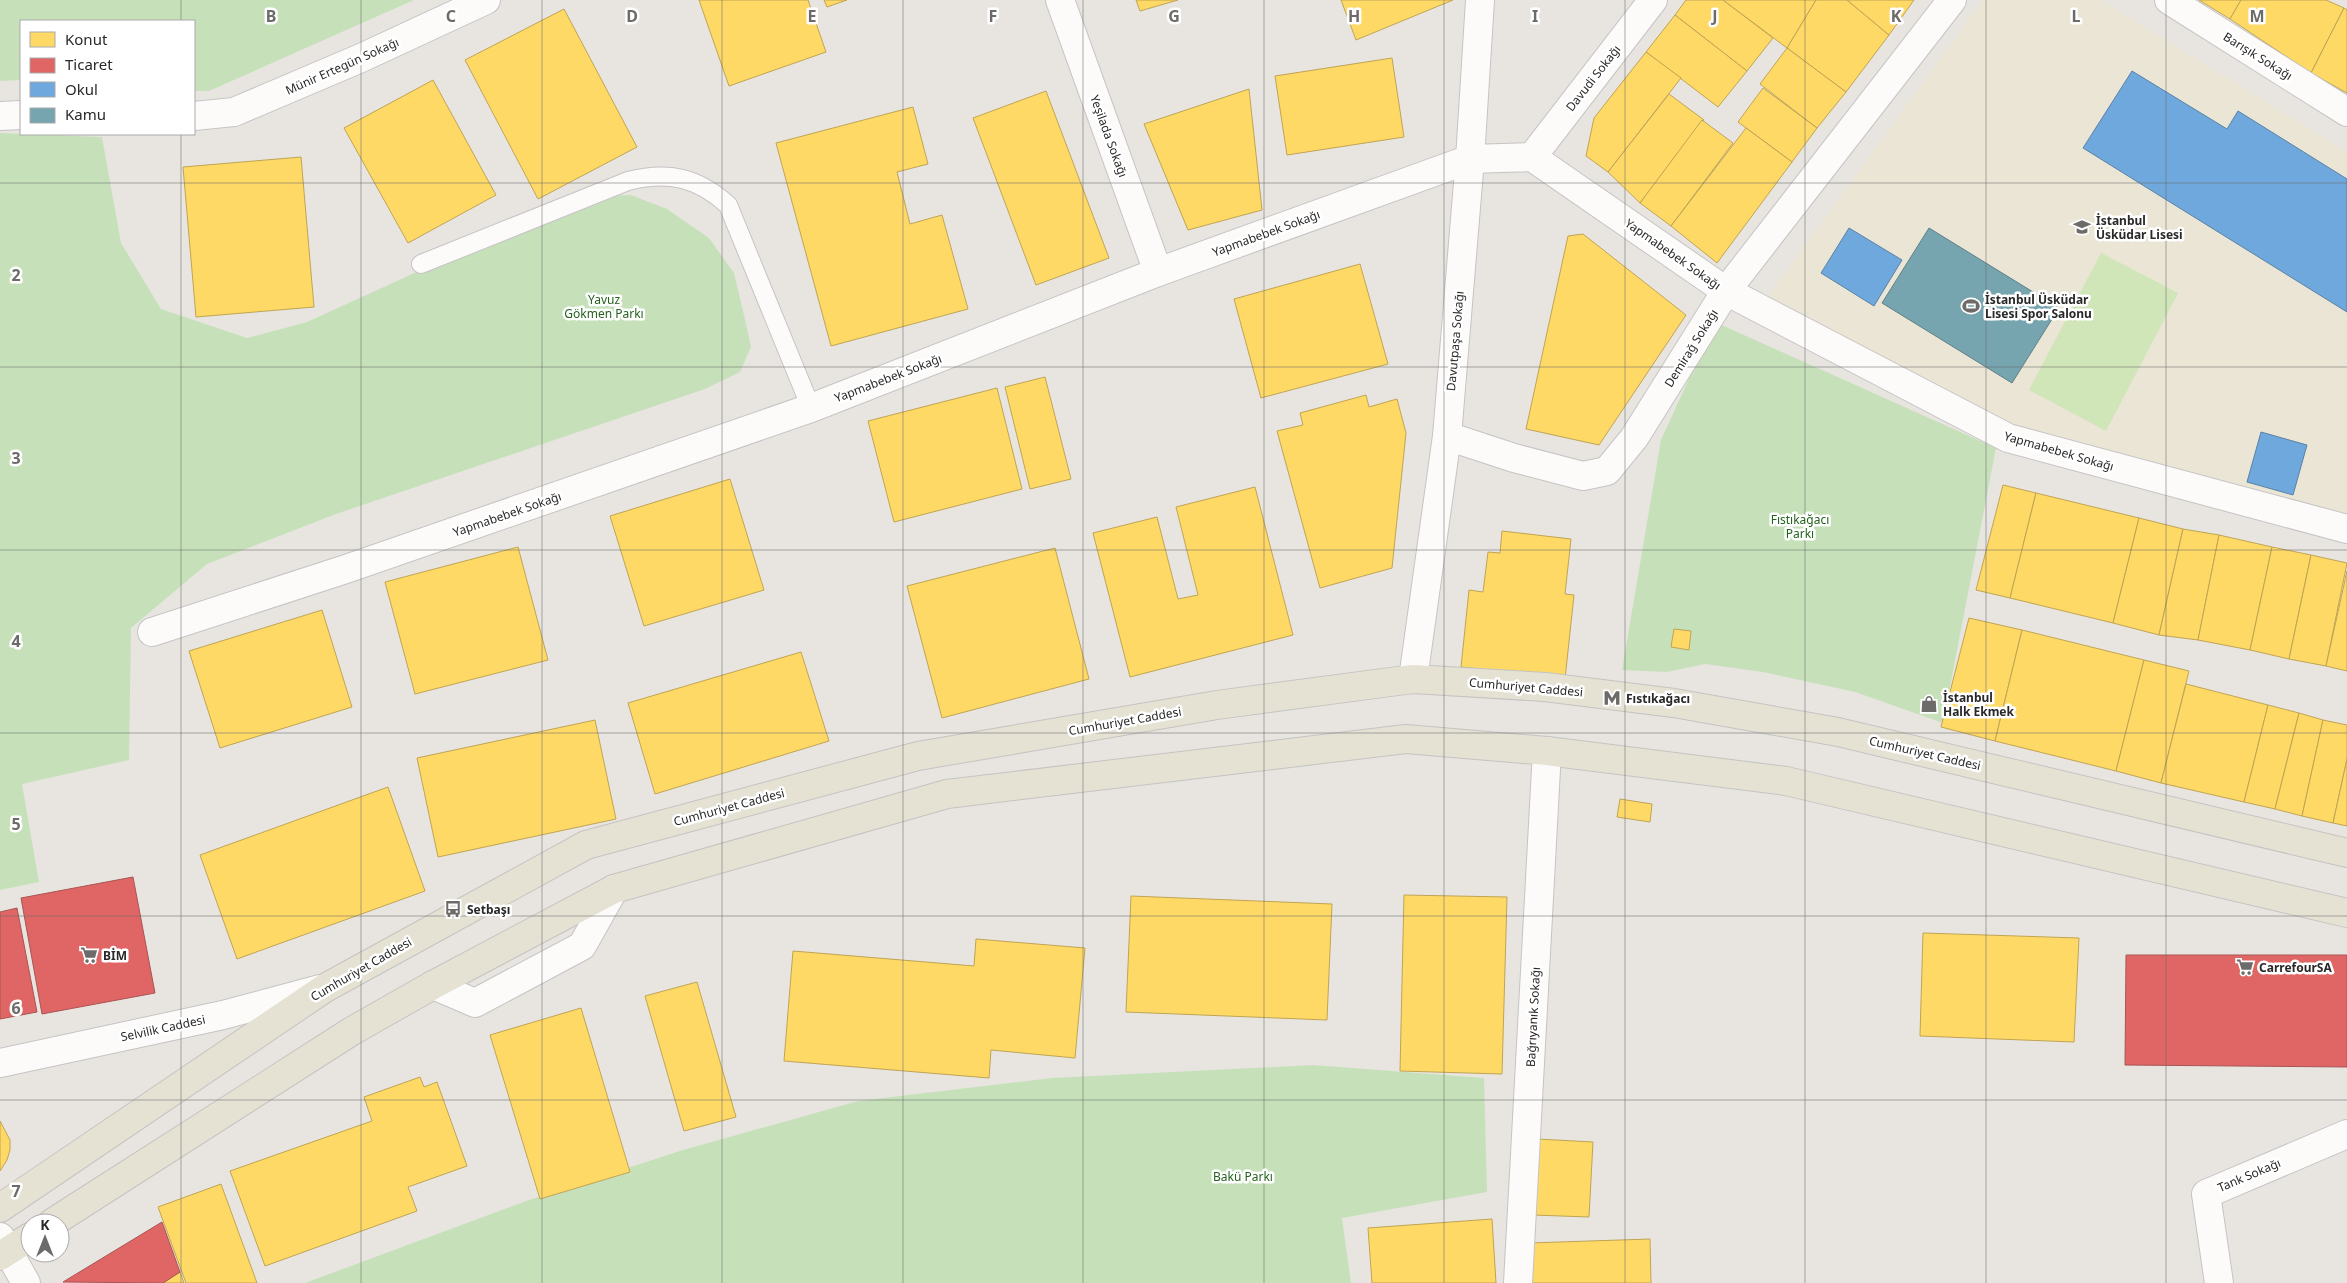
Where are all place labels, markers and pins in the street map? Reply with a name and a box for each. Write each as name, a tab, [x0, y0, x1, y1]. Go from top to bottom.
place label: İstanbul Üsküdar Lisesi	[2096, 212, 2183, 243]
school or university icon: İstanbul Üsküdar Lisesi	[2072, 217, 2092, 237]
place label: İstanbul Üsküdar Lisesi Spor Salonu	[1985, 291, 2092, 322]
sports icon: İstanbul Üsküdar Lisesi Spor Salonu	[1961, 296, 1981, 316]
metro station icon: Fıstıkağacı	[1602, 688, 1622, 708]
place label: İstanbul Halk Ekmek	[1943, 689, 2015, 720]
place label: Fıstıkağacı	[1626, 690, 1690, 707]
shop icon: İstanbul Halk Ekmek	[1919, 694, 1939, 714]
bus stop icon: Setbaşı	[443, 899, 463, 919]
place label: Setbaşı	[467, 901, 510, 918]
supermarket icon: BİM	[79, 945, 99, 965]
place label: BİM	[103, 947, 127, 964]
supermarket icon: CarrefourSA	[2235, 957, 2255, 977]
place label: CarrefourSA	[2259, 959, 2332, 976]

